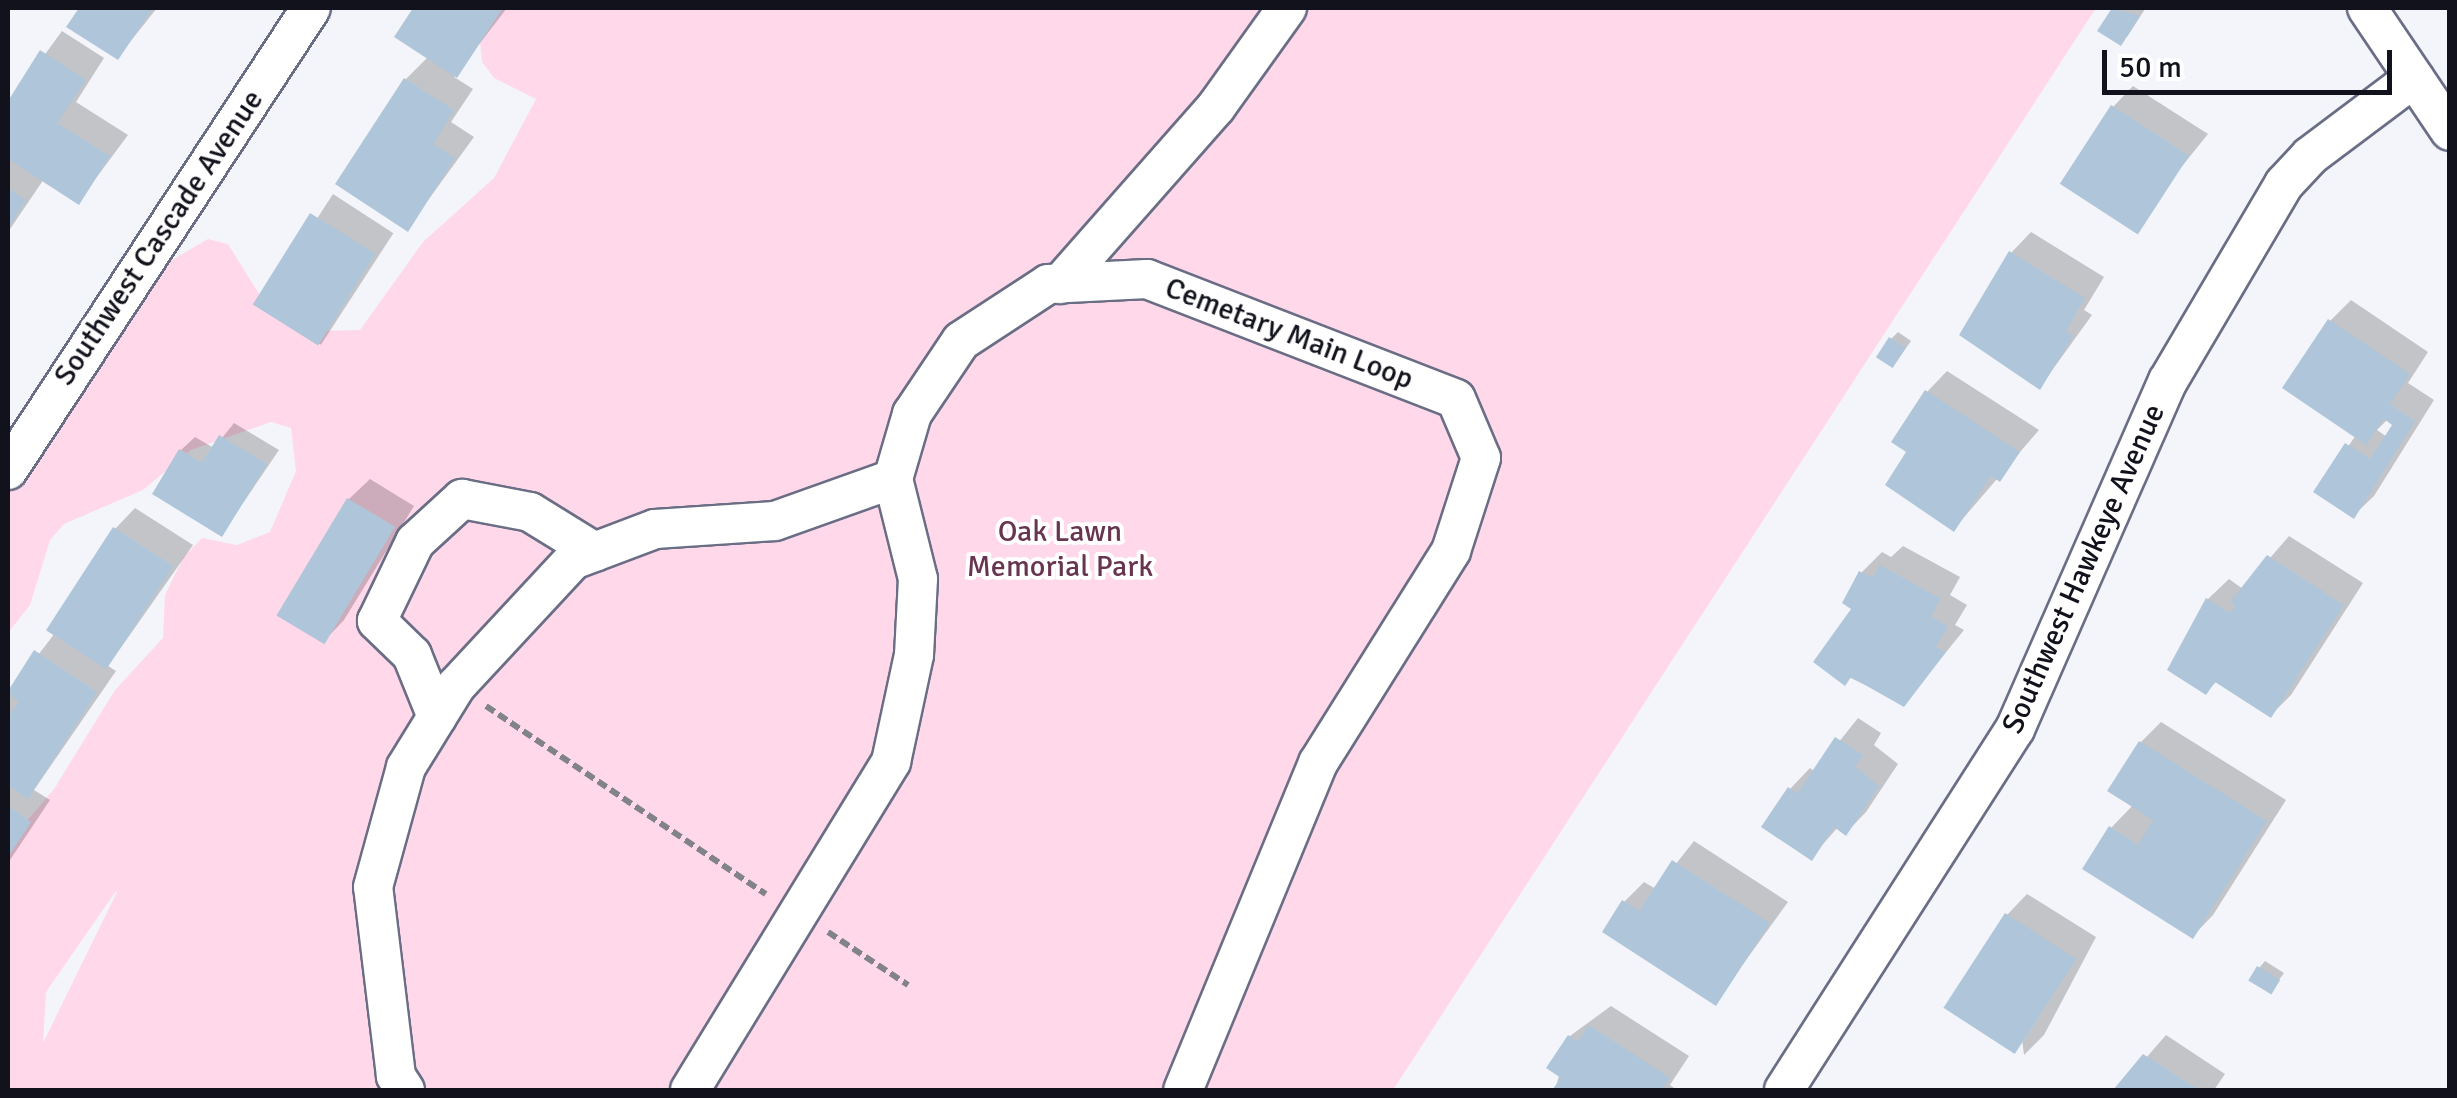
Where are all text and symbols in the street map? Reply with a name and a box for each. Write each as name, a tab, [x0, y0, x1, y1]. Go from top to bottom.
scale bar	[2107, 30, 2397, 92]
text: 50 m	[2119, 49, 2182, 86]
street label: Southwest Cascade Avenue	[47, 84, 271, 392]
street label: Cemetary Main Loop	[1160, 270, 1418, 398]
street label: Southwest Hawkeye Avenue	[1995, 399, 2173, 739]
park label: Oak Lawn Memorial Park	[967, 514, 1153, 584]

